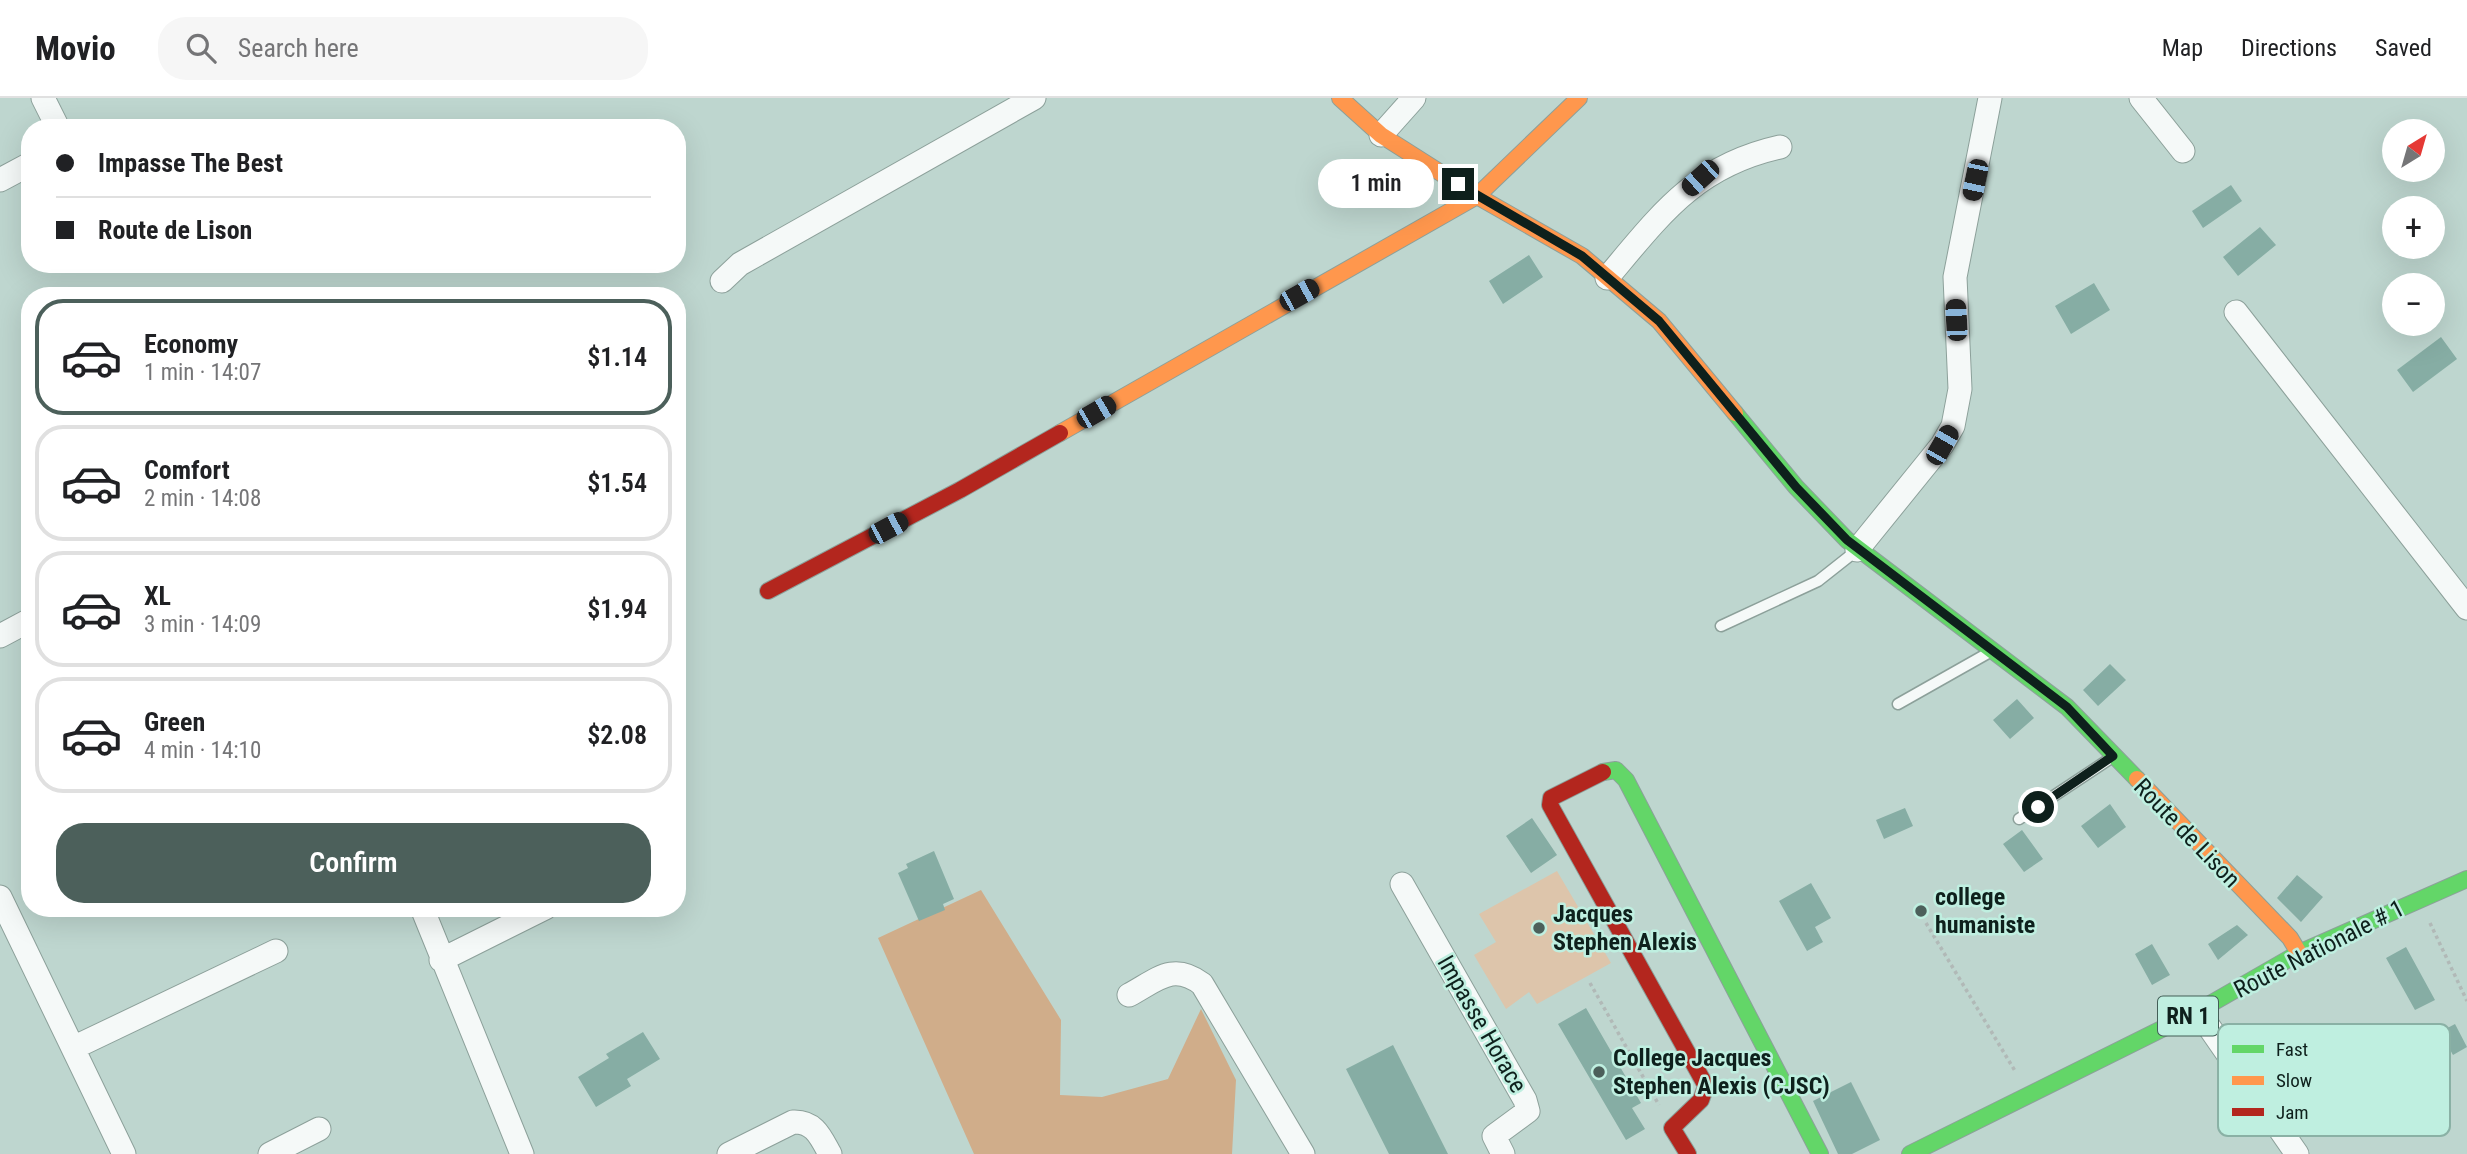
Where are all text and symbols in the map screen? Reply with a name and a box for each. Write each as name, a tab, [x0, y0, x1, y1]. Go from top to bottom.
search box	[158, 17, 648, 80]
text: Movio	[35, 29, 116, 68]
icon: search	[182, 29, 220, 67]
text: Search here	[238, 33, 359, 63]
text: Map	[2162, 34, 2203, 62]
text: Directions	[2241, 34, 2337, 62]
text: Saved	[2375, 34, 2432, 62]
north arrow	[2382, 119, 2445, 182]
map controls	[2382, 119, 2445, 336]
text: Impasse The Best	[98, 148, 283, 178]
car	[1678, 156, 1723, 200]
car	[1961, 157, 1990, 203]
callout: 1 min	[1318, 160, 1434, 208]
route end	[1442, 168, 1474, 200]
text: 1 min	[1351, 170, 1401, 197]
button: +	[2382, 196, 2445, 259]
text: Route de Lison	[98, 215, 252, 245]
button: −	[2382, 273, 2445, 336]
car	[1276, 276, 1323, 314]
car	[1945, 298, 1968, 342]
icon: car	[60, 326, 123, 389]
text: Economy	[144, 329, 238, 359]
text: $1.14	[587, 342, 647, 372]
text: 1 min · 14:07	[144, 359, 261, 386]
car	[1073, 392, 1120, 432]
car	[1923, 422, 1962, 468]
icon: car	[60, 452, 123, 515]
text: Comfort	[144, 455, 230, 485]
text: $1.54	[587, 468, 647, 498]
text: 2 min · 14:08	[144, 485, 261, 512]
car	[865, 509, 912, 547]
icon: car	[60, 578, 123, 641]
text: XL	[144, 581, 171, 611]
text: $1.94	[587, 594, 647, 624]
text: 3 min · 14:09	[144, 611, 261, 638]
icon: car	[60, 704, 123, 767]
text: Green	[144, 707, 205, 737]
text: $2.08	[587, 720, 647, 750]
text: 4 min · 14:10	[144, 737, 261, 764]
street label: Route de Lison	[2128, 773, 2246, 893]
route start	[2022, 791, 2054, 823]
button: Confirm	[56, 823, 651, 903]
place label: college humaniste	[1935, 883, 2035, 939]
street label: Route Nationale # 1	[2229, 894, 2409, 1004]
place label: Jacques Stephen Alexis	[1553, 900, 1697, 956]
marker: college humaniste	[1913, 903, 1929, 919]
marker: Jacques Stephen Alexis	[1531, 920, 1547, 936]
street label: Impasse Horace	[1431, 950, 1533, 1098]
road number: RN 1	[2158, 996, 2218, 1035]
legend	[2218, 1024, 2450, 1136]
text: Fast	[2276, 1038, 2308, 1061]
place label: College Jacques Stephen Alexis (CJSC)	[1613, 1044, 1830, 1100]
marker: College Jacques Stephen Alexis (CJSC)	[1591, 1064, 1607, 1080]
text: Slow	[2276, 1069, 2312, 1092]
text: Jam	[2276, 1101, 2309, 1124]

